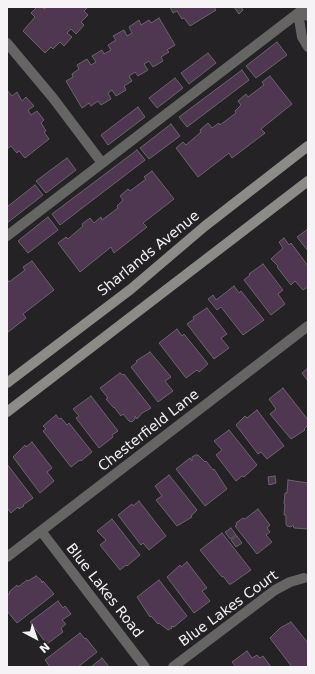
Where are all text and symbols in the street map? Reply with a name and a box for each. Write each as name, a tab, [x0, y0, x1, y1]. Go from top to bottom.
street label: Sharlands Avenue	[95, 208, 203, 300]
street label: Chesterfield Lane	[95, 387, 203, 475]
street label: Blue Lakes Road	[62, 541, 146, 641]
street label: Blue Lakes Court	[176, 567, 282, 651]
north arrow	[16, 618, 56, 658]
text: N	[36, 640, 52, 655]

